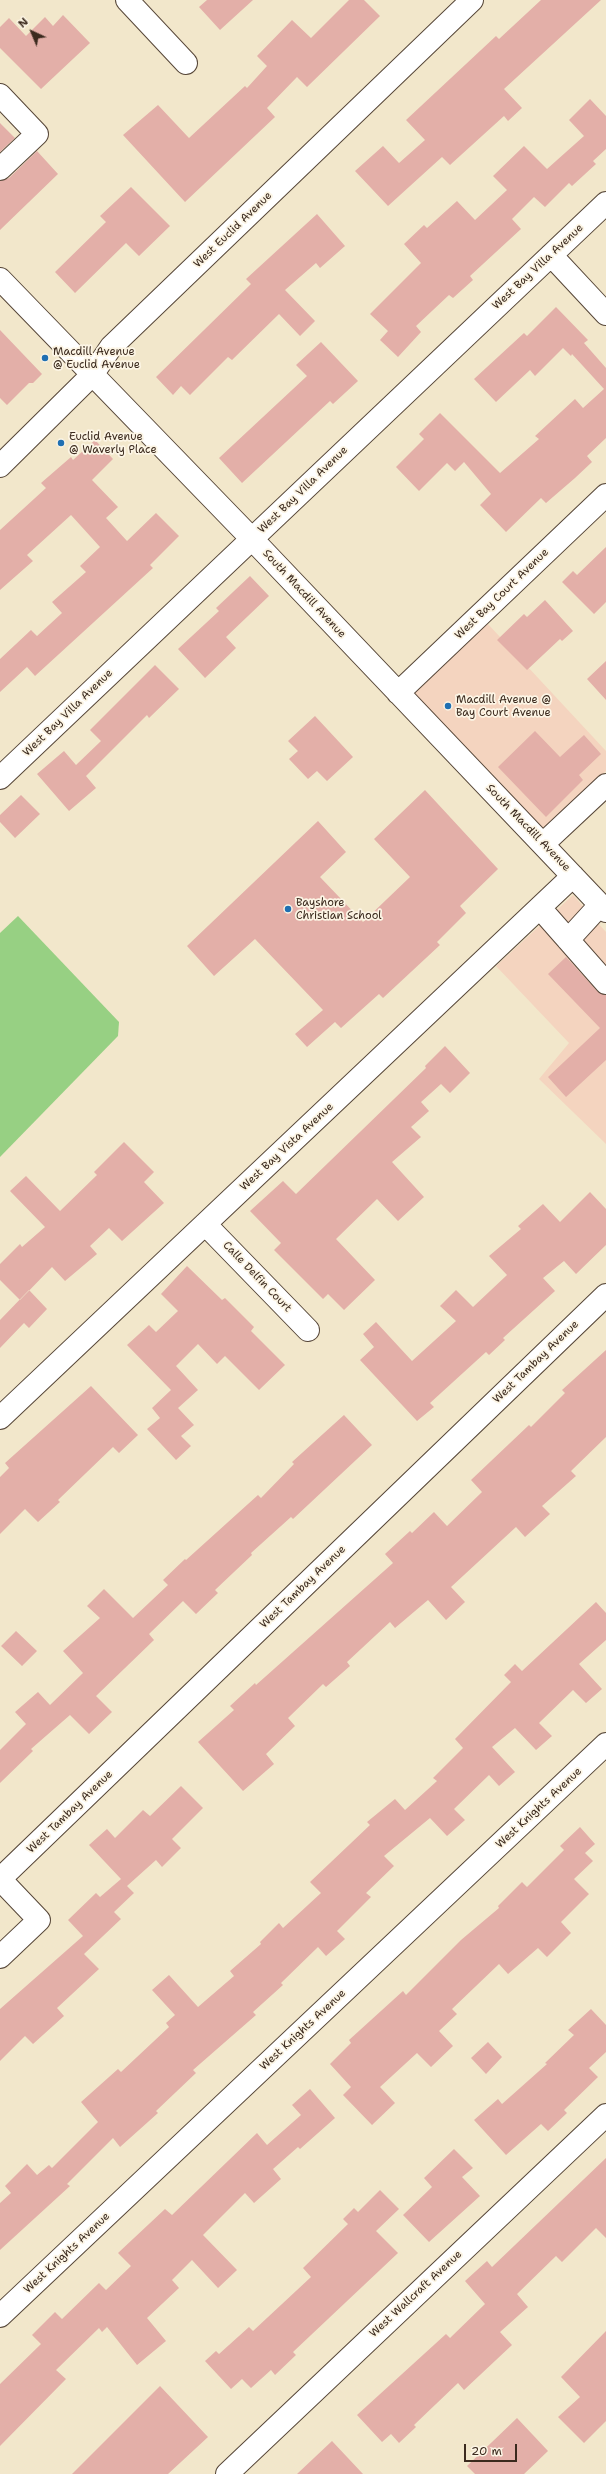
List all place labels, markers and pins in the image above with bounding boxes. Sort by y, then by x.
place label: Macdill Avenue @ Euclid Avenue [53,345,140,371]
marker: Macdill Avenue @ Euclid Avenue [40,353,50,363]
place label: Euclid Avenue @ Waverly Place [69,430,157,456]
marker: Euclid Avenue @ Waverly Place [56,438,66,448]
place label: Macdill Avenue @ Bay Court Avenue [456,693,551,719]
marker: Macdill Avenue @ Bay Court Avenue [443,701,453,711]
place label: Bayshore Christian School [296,896,382,922]
marker: Bayshore Christian School [283,904,293,914]

